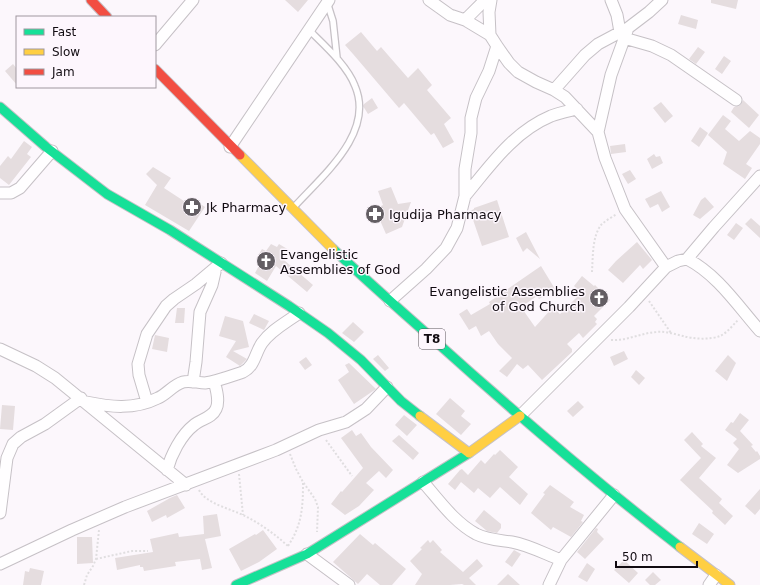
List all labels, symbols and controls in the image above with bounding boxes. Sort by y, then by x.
legend [16,16,156,88]
text: Fast [52,25,76,39]
text: Slow [52,45,80,59]
text: Jam [51,65,75,79]
pharmacy icon: Jk Pharmacy [181,196,203,218]
place label: Jk Pharmacy [205,200,286,215]
pharmacy icon: Igudija Pharmacy [364,203,386,225]
place label: Igudija Pharmacy [389,207,502,222]
place label: Evangelistic Assemblies of God [280,247,400,277]
church icon: Evangelistic Assemblies of God [255,250,277,272]
place label: Evangelistic Assemblies of God Church [429,284,585,314]
church icon: Evangelistic Assemblies of God Church [588,287,610,309]
road number: T8 [419,329,445,349]
scale bar [616,543,697,569]
text: 50 m [622,550,653,564]

